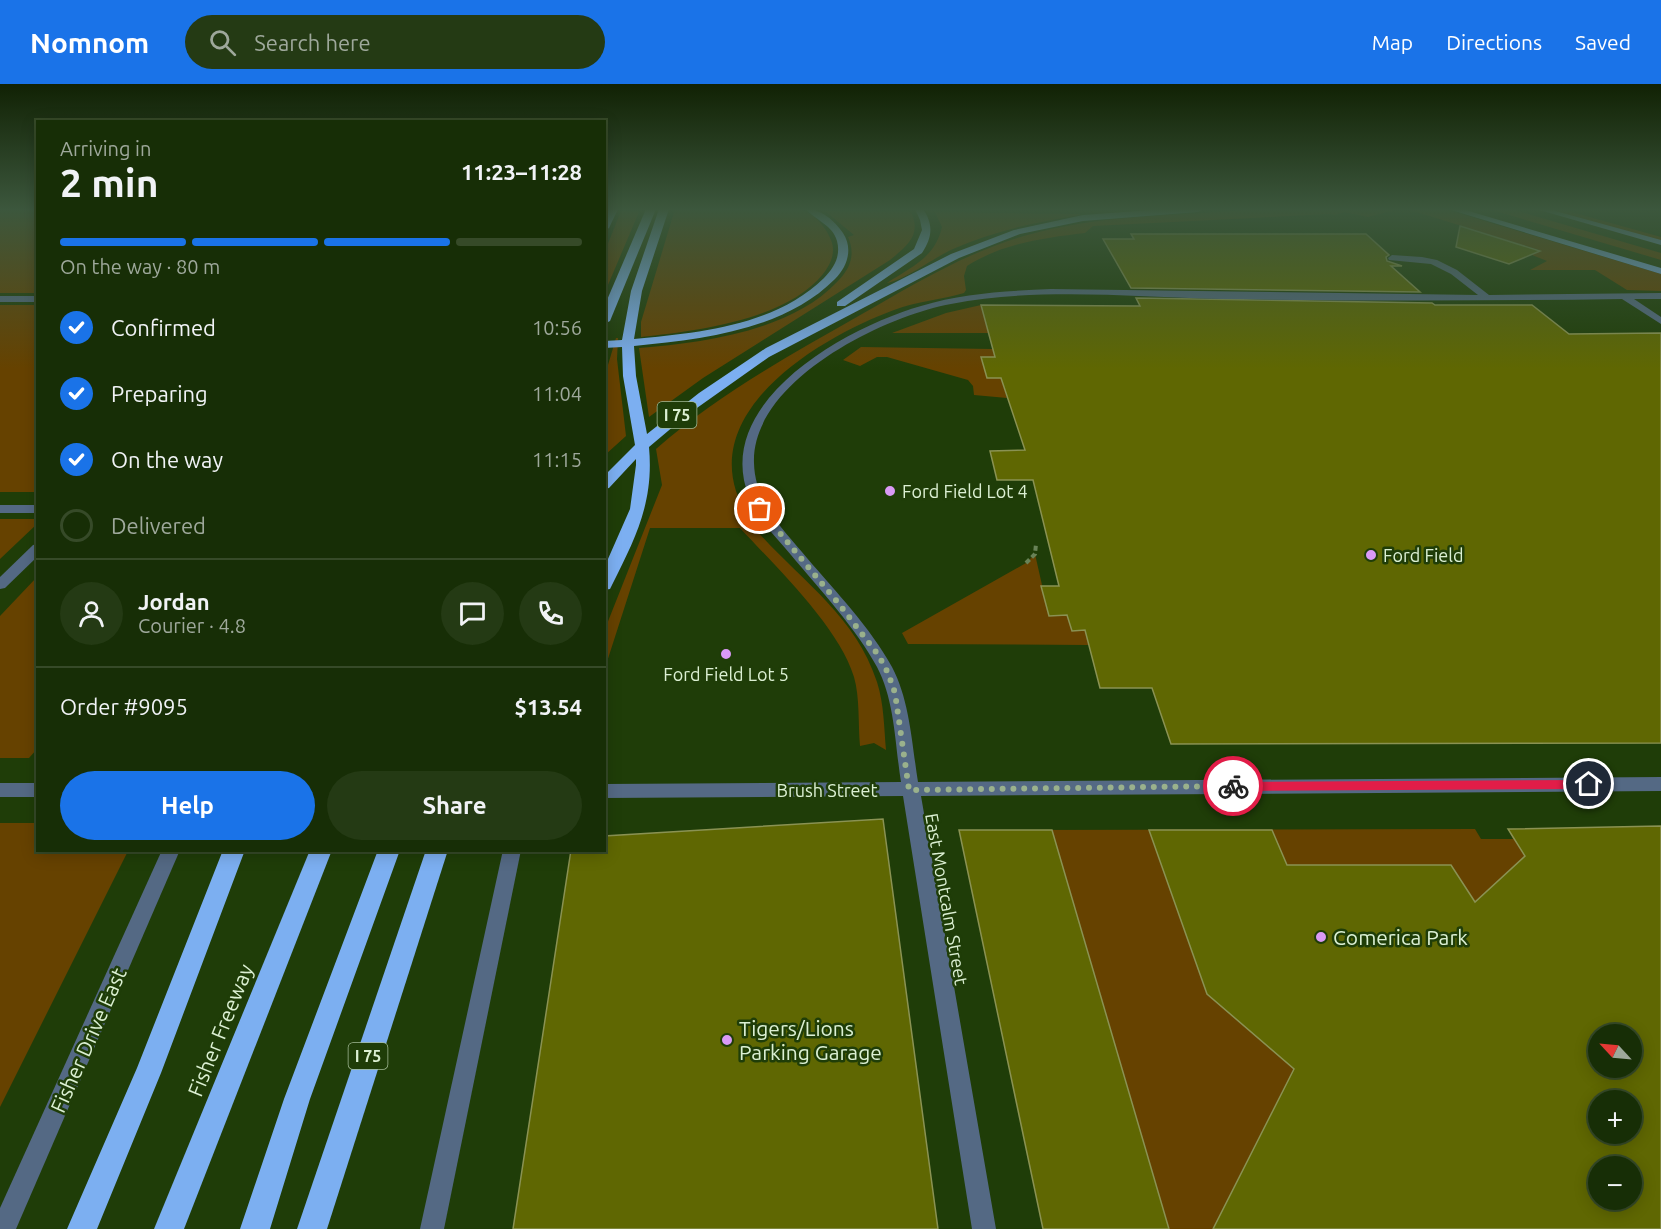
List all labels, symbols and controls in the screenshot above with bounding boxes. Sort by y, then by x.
search box [185,15,605,69]
icon: search [206,26,239,59]
text: Nomnom [30,27,149,58]
text: Search here [254,30,371,55]
text: Map [1372,30,1413,54]
text: Directions [1446,30,1542,54]
text: Saved [1575,30,1631,54]
text: Arriving in [60,137,151,160]
text: 11:23–11:28 [461,159,582,184]
text: 2 min [60,161,159,204]
text: On the way · 80 m [60,255,220,278]
icon: check [60,311,93,344]
text: Confirmed [111,315,216,340]
text: 10:56 [532,316,582,339]
icon: check [60,377,93,410]
text: Preparing [111,381,208,406]
text: 11:04 [532,382,582,405]
road number: I 75 [658,402,696,428]
icon: check [60,443,93,476]
text: On the way [111,447,223,472]
text: 11:15 [532,448,582,471]
place label: Ford Field Lot 4 [902,481,1028,501]
pin [734,483,785,534]
marker: Ford Field Lot 4 [883,484,897,498]
icon: bag [743,492,776,525]
text: Delivered [111,513,206,538]
place label: Ford Field [1383,545,1463,565]
marker: Ford Field [1364,548,1378,562]
button: person [60,582,123,645]
button: chat [441,582,504,645]
button: phone [519,582,582,645]
text: Jordan [138,589,210,614]
text: Courier · 4.8 [138,614,246,637]
marker: Ford Field Lot 5 [719,647,733,661]
place label: Ford Field Lot 5 [663,664,789,684]
text: Order #9095 [60,694,188,719]
text: $13.54 [515,694,582,719]
courier [1203,756,1263,816]
pin [1563,758,1614,809]
icon: home [1572,767,1605,800]
icon: bike [1217,770,1250,803]
button: Help [60,771,315,840]
button: Share [327,771,582,840]
street label: Brush Street [777,780,878,800]
street label: East Montcalm Street [922,812,972,986]
place label: Comerica Park [1333,925,1468,949]
marker: Comerica Park [1314,930,1328,944]
street label: Fisher Freeway [183,960,257,1100]
street label: Fisher Drive East [45,964,131,1116]
place label: Tigers/Lions Parking Garage [739,1016,882,1064]
north arrow [1588,1024,1642,1078]
map controls [1588,1024,1642,1210]
marker: Tigers/Lions Parking Garage [720,1033,734,1047]
road number: I 75 [348,1043,388,1069]
button: + [1588,1090,1642,1144]
button: − [1588,1156,1642,1210]

